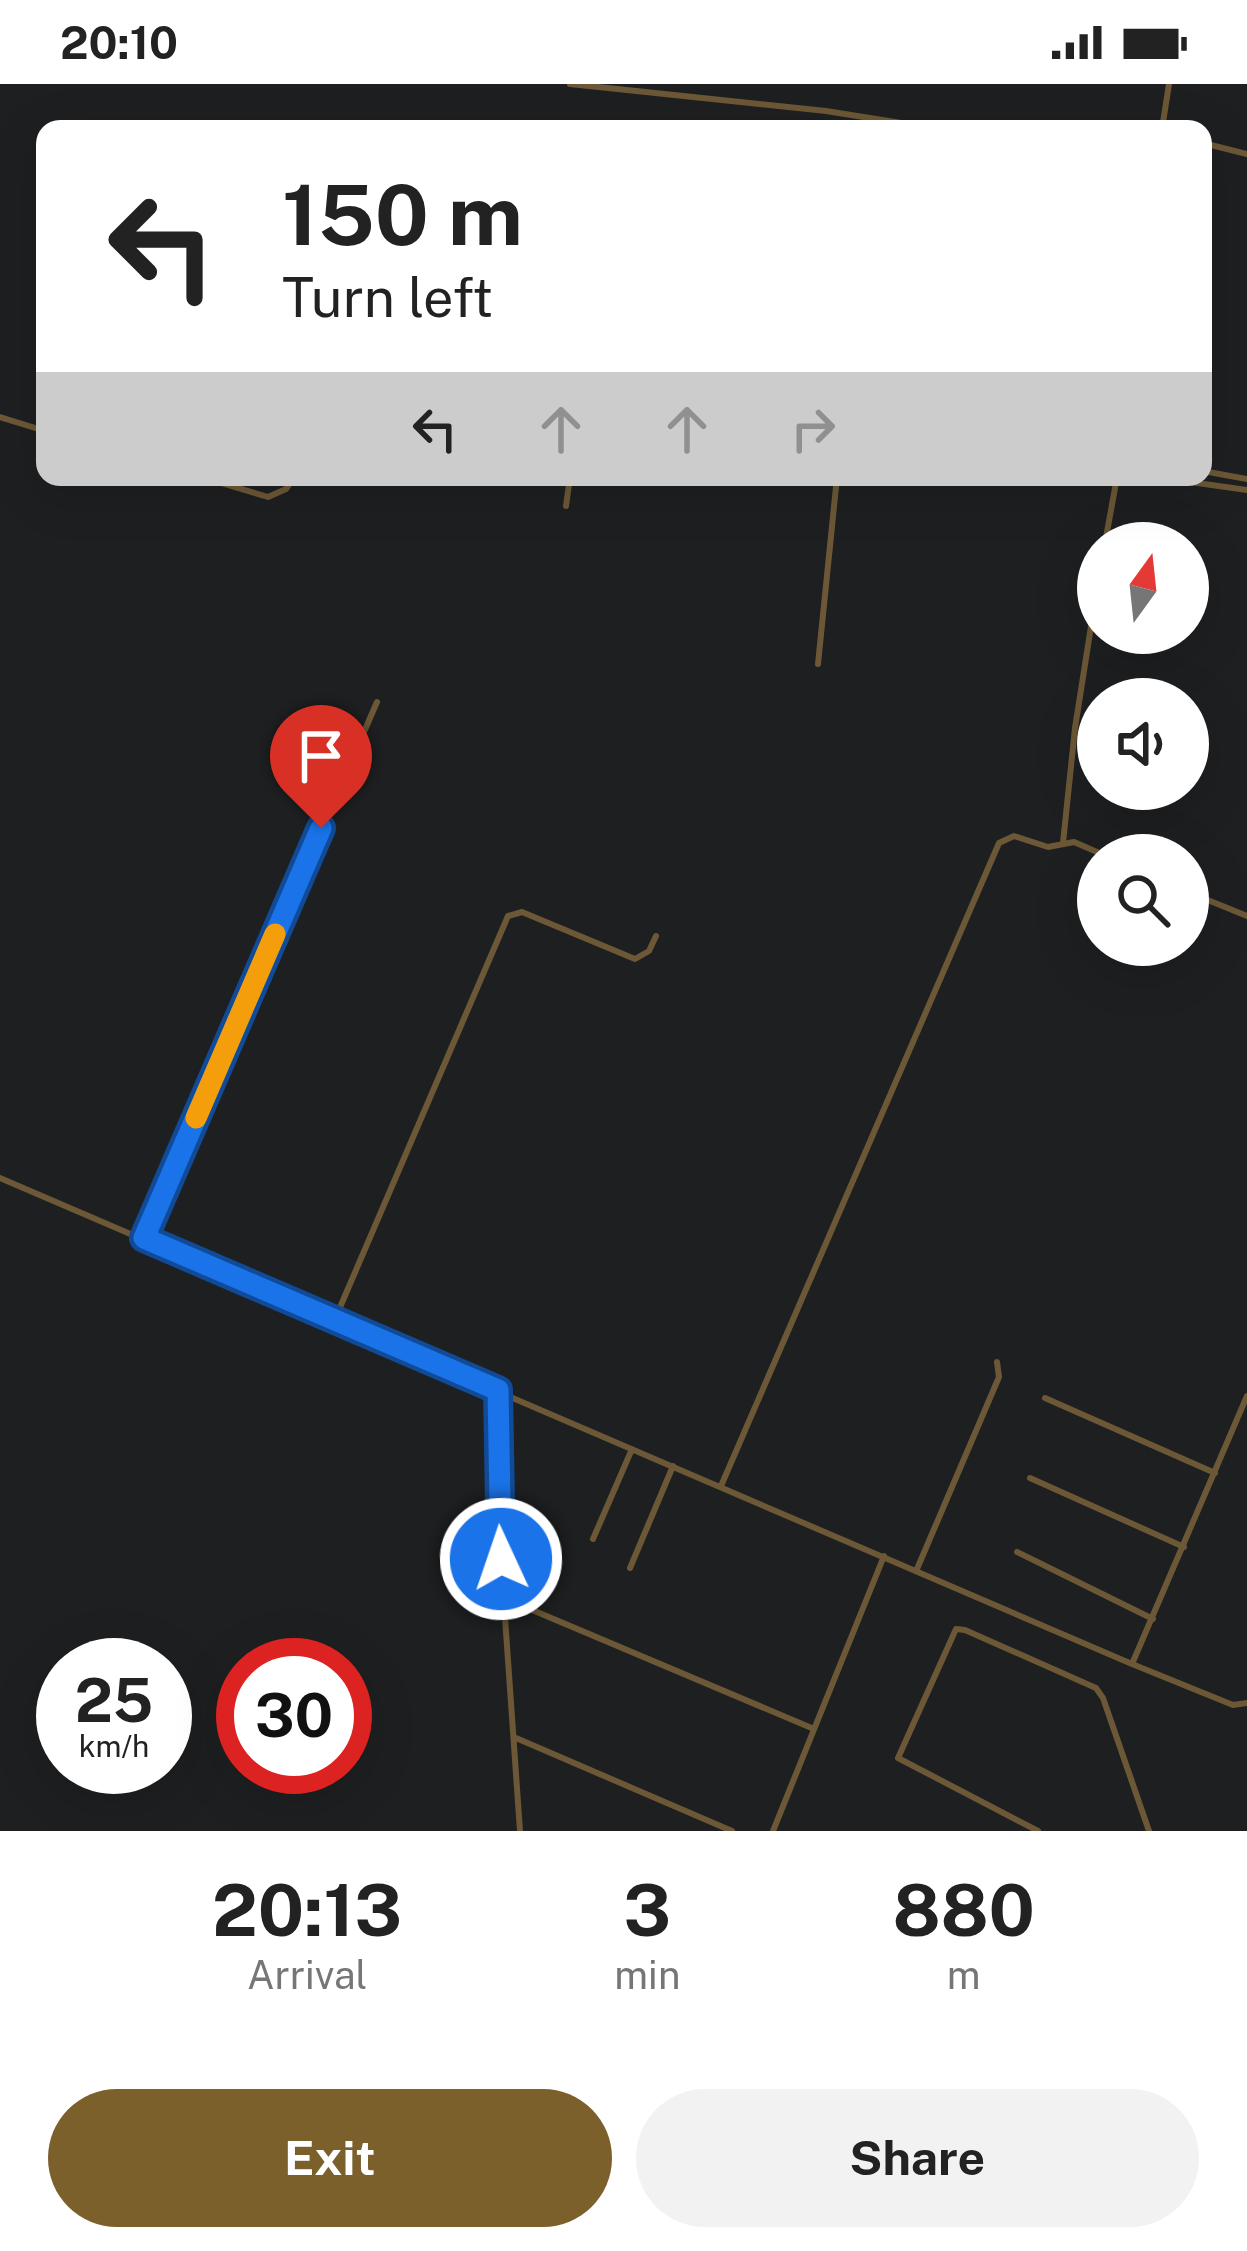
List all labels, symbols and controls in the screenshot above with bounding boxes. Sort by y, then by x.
text: 20:10 [60,16,178,69]
text: 150 m [282,165,523,264]
icon: left [84,168,240,324]
text: Turn left [282,266,493,329]
icon: left [402,396,468,462]
icon: ahead [528,396,594,462]
icon: ahead [654,396,720,462]
icon: right [780,396,846,462]
north arrow [1077,522,1209,654]
map controls [1077,522,1209,966]
button: sound [1077,678,1209,810]
pin [270,705,372,828]
icon: arrive [288,723,354,789]
button: search [1077,834,1209,966]
position arrow [438,1496,564,1622]
speed limit sign: 30 [216,1638,372,1794]
text: 25 [75,1665,153,1736]
text: km/h [79,1728,149,1764]
text: 20:13 [212,1868,402,1952]
text: 3 [623,1868,671,1952]
text: 880 [892,1868,1035,1952]
text: Arrival [247,1952,367,1998]
text: min [614,1952,680,1998]
text: m [947,1952,981,1998]
button: Exit [48,2089,612,2227]
button: Share [636,2089,1199,2227]

